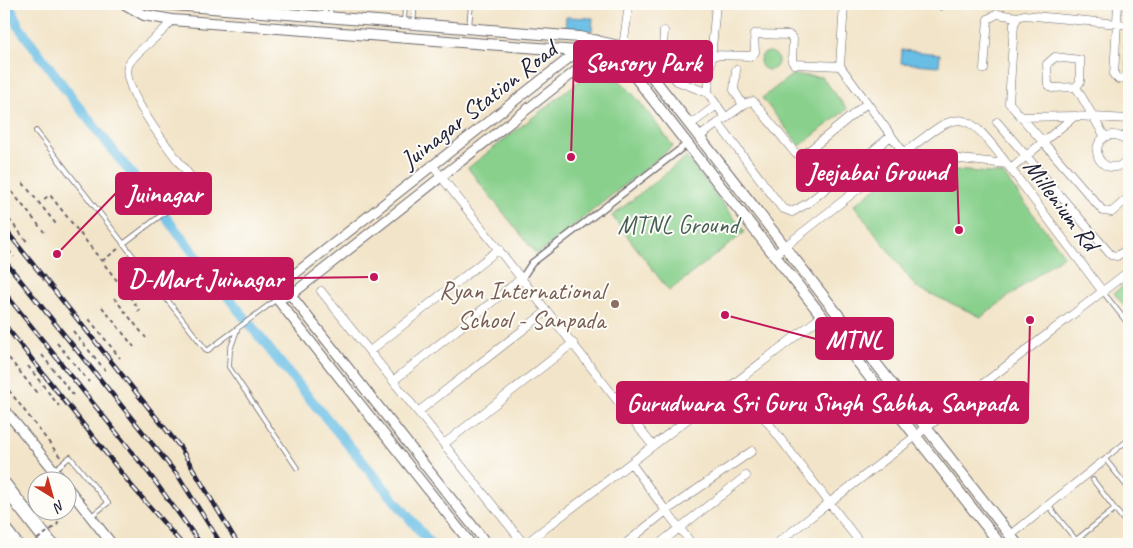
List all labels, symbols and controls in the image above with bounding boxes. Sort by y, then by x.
street label: Juinagar Station Road [393,31,566,176]
callout: Sensory Park [574,41,712,82]
text: Sensory Park [584,46,704,79]
callout: Jeejabai Ground [797,150,957,191]
street label: Millenium Rd [1016,152,1109,261]
text: Jeejabai Ground [805,155,951,188]
callout: Juinagar [116,173,211,214]
text: Juinagar [124,177,204,210]
park label: MTNL Ground [618,209,742,241]
callout: D-Mart Juinagar [119,258,293,299]
text: D-Mart Juinagar [129,262,286,295]
place label: Ryan International School - Sanpada [439,275,610,336]
marker: Ryan International School - Sanpada [609,298,621,310]
callout: MTNL [816,318,893,359]
text: MTNL [826,323,884,356]
callout: Gurudwara Sri Guru Singh Sabha, Sanpada [617,382,1028,423]
text: Gurudwara Sri Guru Singh Sabha, Sanpada [627,386,1020,419]
north arrow [28,470,78,520]
text: N [49,497,68,517]

